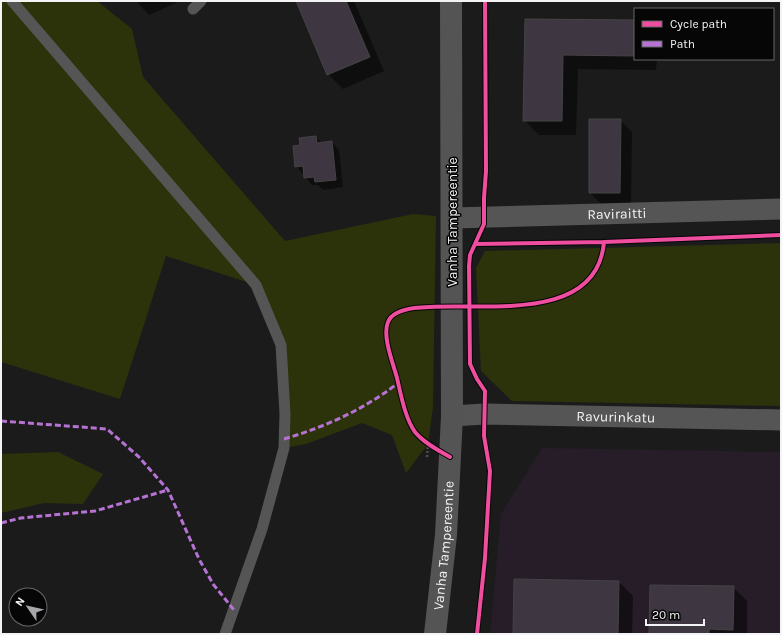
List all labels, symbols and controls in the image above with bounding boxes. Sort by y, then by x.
legend [634,8,774,60]
text: Cycle path [670,17,727,31]
text: Path [670,37,695,51]
street label: Vanha Tampereentie [444,157,461,287]
street label: Raviraitti [587,205,647,223]
street label: Ravurinkatu [576,408,656,426]
street label: Vanha Tampereentie [430,480,458,611]
north arrow [8,587,48,627]
text: N [13,595,28,609]
scale bar [646,601,704,627]
text: 20 m [652,608,680,622]

